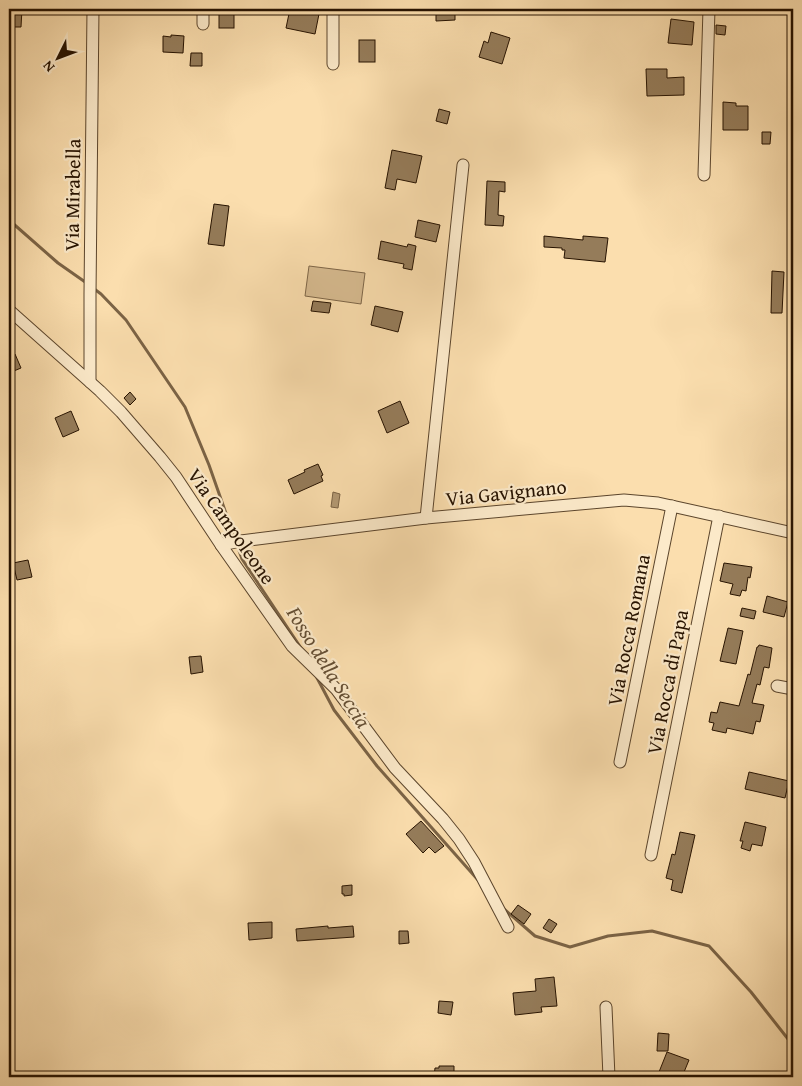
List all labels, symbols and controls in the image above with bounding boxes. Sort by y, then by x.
north arrow [32,32,82,82]
text: N [37,56,59,77]
street label: Via Mirabella [57,138,87,251]
street label: Via Campoleone [181,462,283,590]
street label: Via Gavignano [444,471,568,513]
street label: Via Rocca Romana [599,551,657,708]
water label: Fosso della Seccia [279,599,379,734]
street label: Via Rocca di Papa [639,607,695,757]

